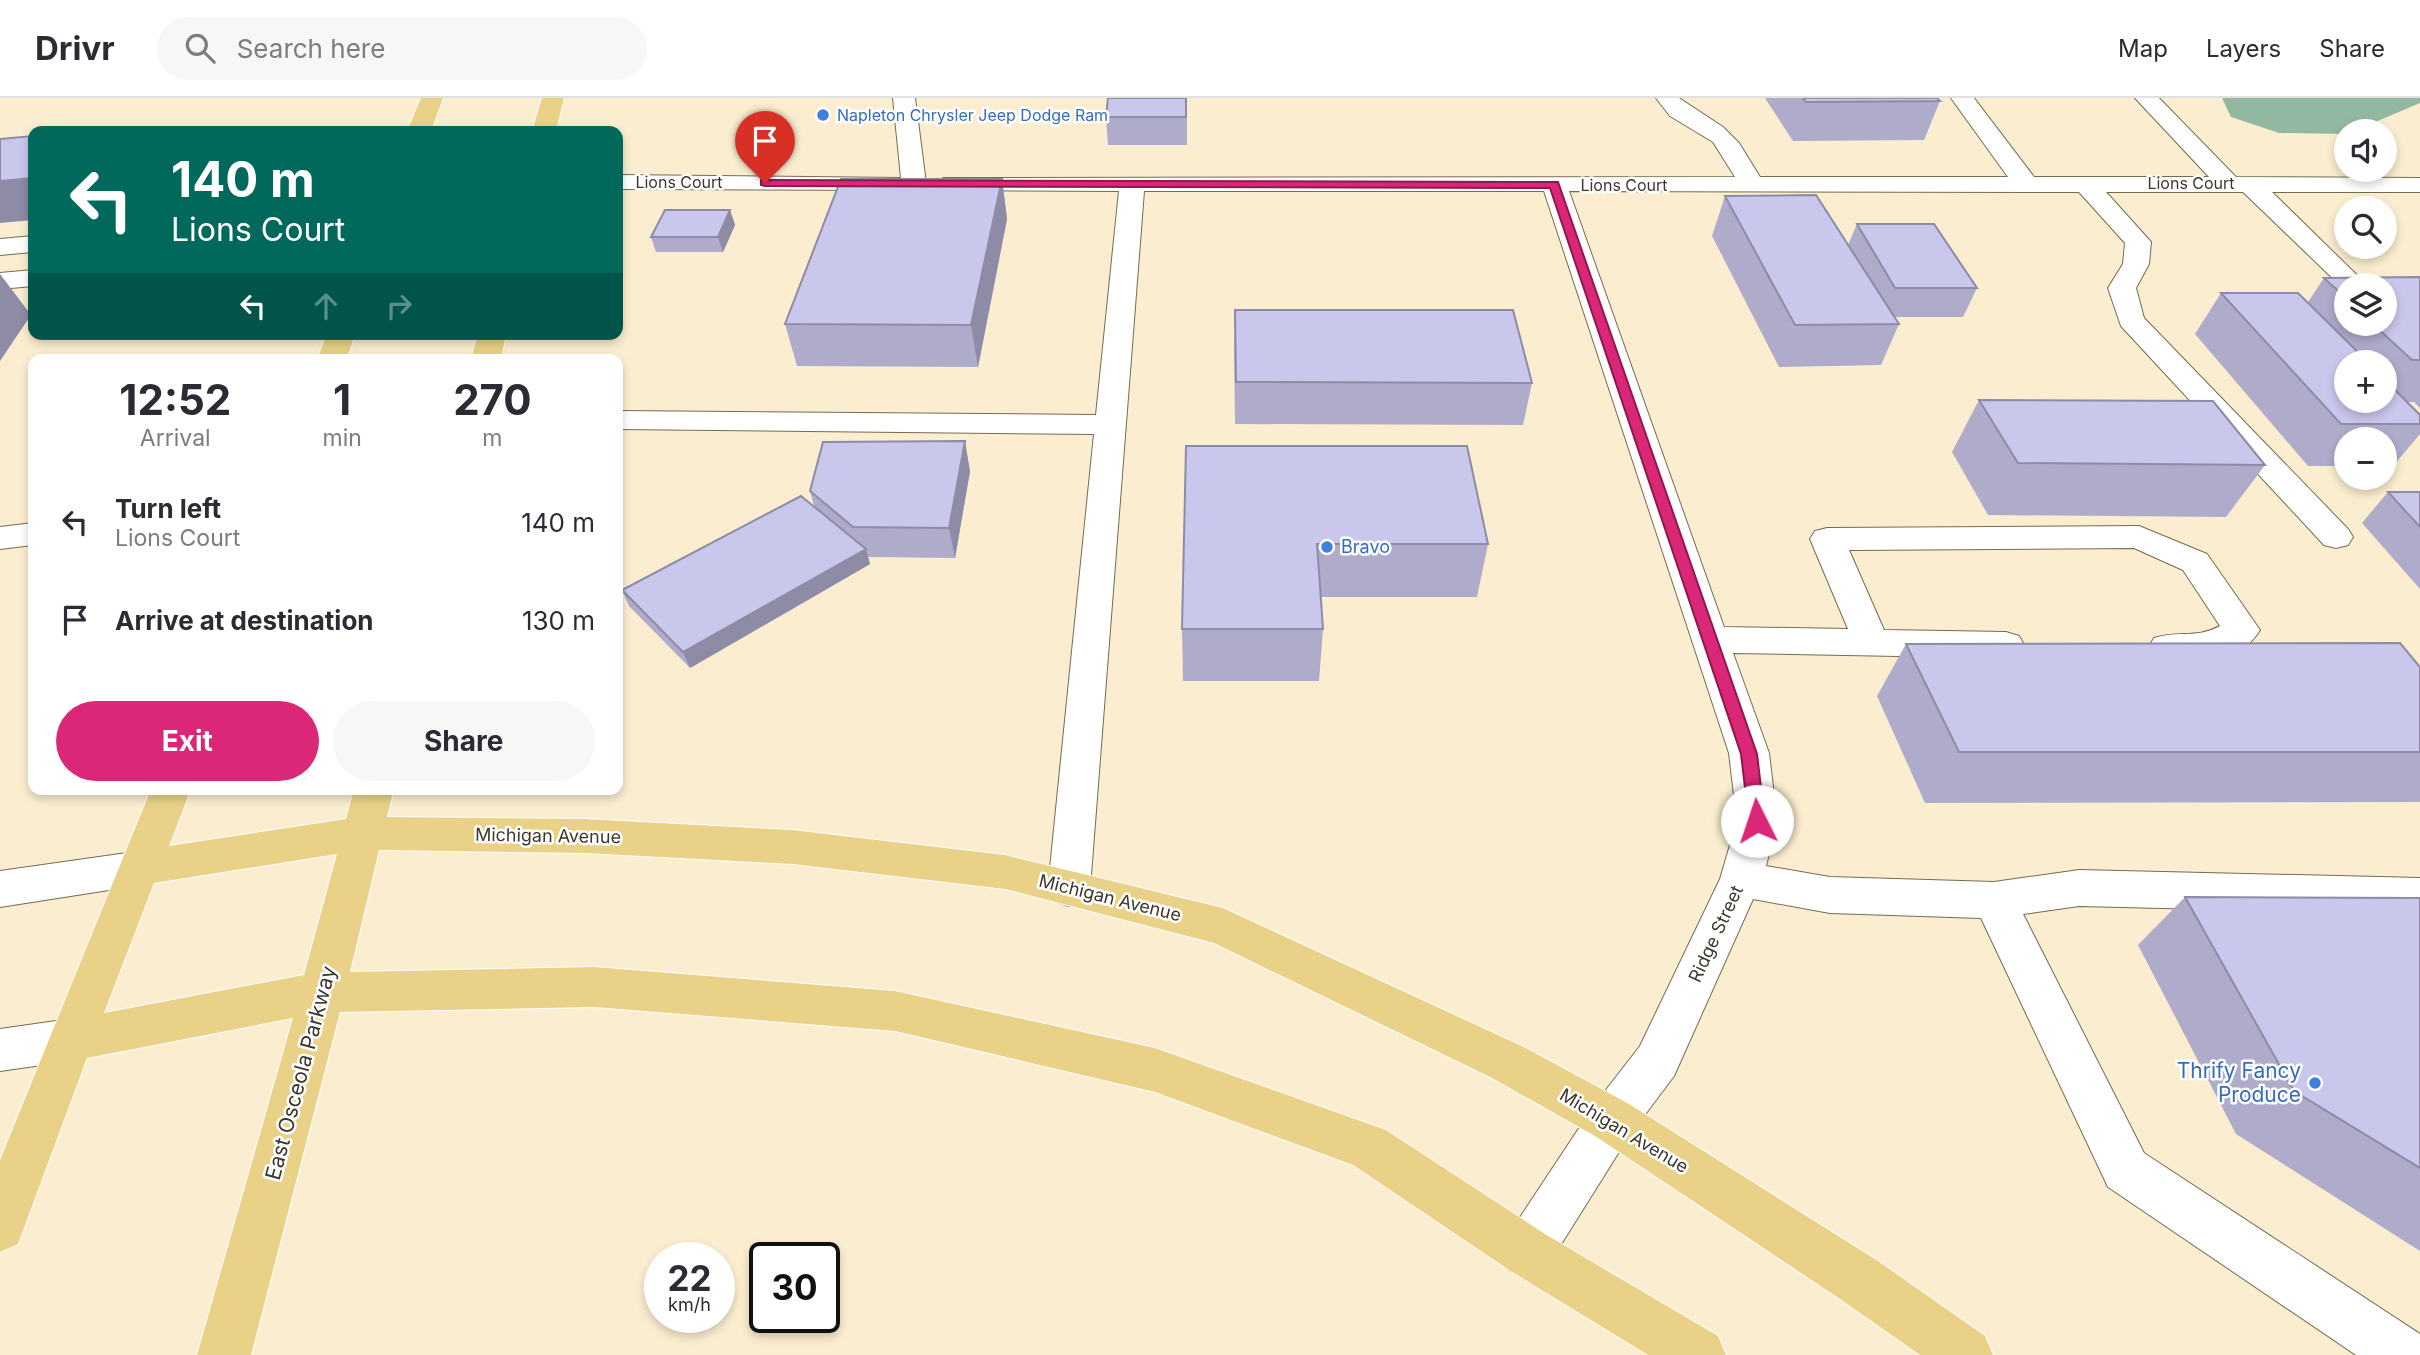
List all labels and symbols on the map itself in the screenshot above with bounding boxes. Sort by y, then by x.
place label: Napleton Chrysler Jeep Dodge Ram [837,105,1108,125]
marker: Napleton Chrysler Jeep Dodge Ram [815,107,831,123]
pin [735,111,795,183]
street label: Lions Court [635,172,723,192]
street label: Lions Court [2147,173,2235,193]
street label: Lions Court [1580,175,1668,195]
place label: Bravo [1341,536,1390,557]
marker: Bravo [1319,539,1335,555]
position arrow [1720,784,1794,858]
street label: Michigan Avenue [475,824,621,847]
street label: Michigan Avenue [1037,870,1183,925]
street label: Ridge Street [1684,882,1747,986]
street label: East Osceola Parkway [260,963,341,1183]
place label: Thrify Fancy Produce [2177,1058,2301,1107]
marker: Thrify Fancy Produce [2307,1075,2323,1091]
street label: Michigan Avenue [1556,1084,1692,1177]
speed limit sign: 30 [749,1242,840,1333]

